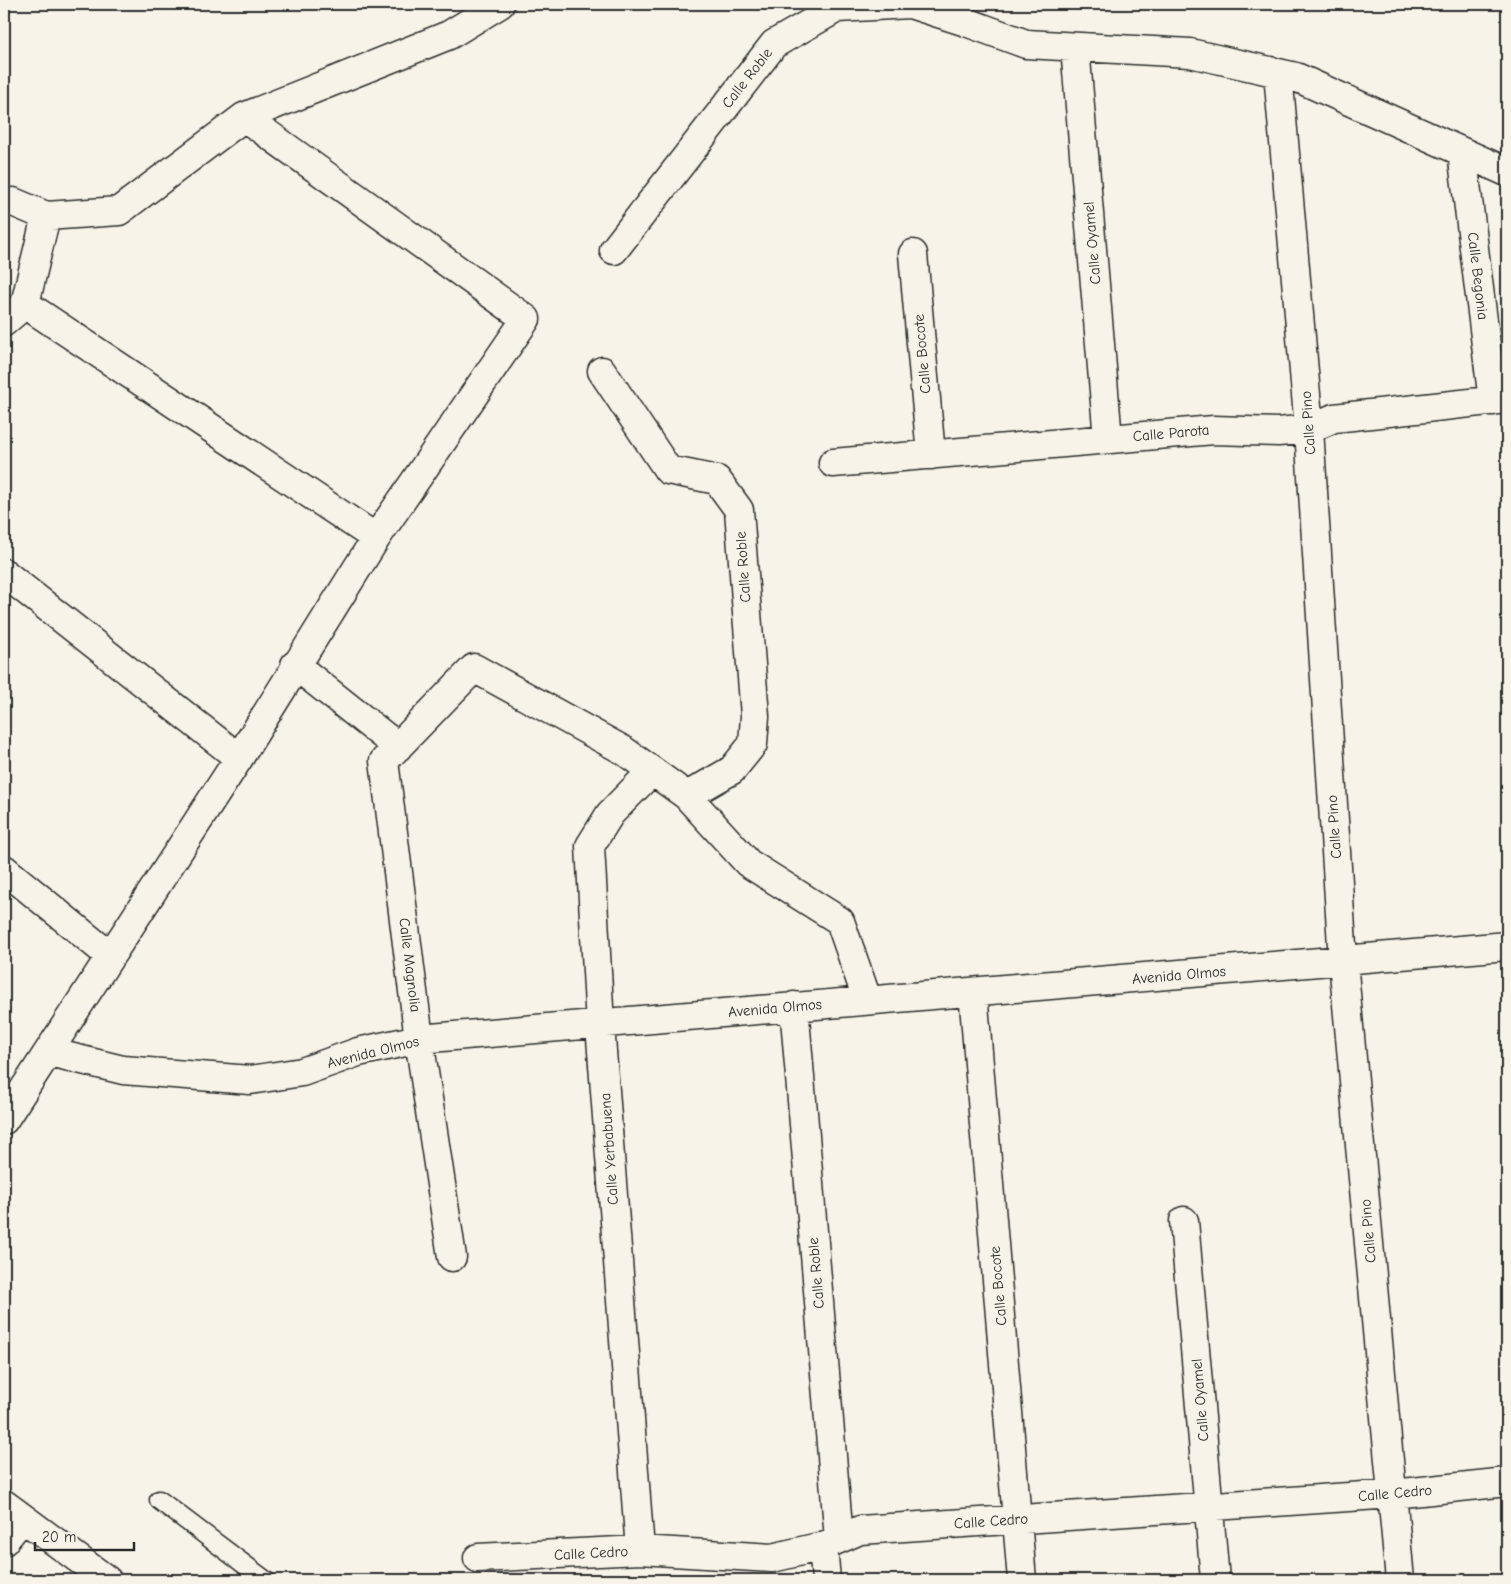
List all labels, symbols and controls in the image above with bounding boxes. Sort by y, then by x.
street label: Calle Roble [718,44,776,112]
street label: Calle Oyamel [1079,201,1105,285]
street label: Calle Begonia [1464,231,1492,321]
street label: Calle Bocote [910,313,934,394]
street label: Calle Pino [1297,390,1319,456]
street label: Calle Parota [1132,421,1210,445]
street label: Calle Roble [731,530,754,603]
street label: Calle Pino [1323,794,1345,860]
street label: Calle Magnolia [395,917,425,1013]
street label: Avenida Olmos [1131,962,1227,988]
street label: Avenida Olmos [727,995,823,1021]
street label: Avenida Olmos [325,1032,421,1072]
street label: Calle Yerbabuena [596,1092,622,1206]
street label: Calle Pino [1356,1198,1380,1264]
street label: Calle Roble [804,1236,828,1309]
street label: Calle Bocote [986,1245,1010,1326]
street label: Calle Oyamel [1187,1358,1213,1442]
street label: Calle Cedro [1357,1481,1433,1505]
street label: Calle Cedro [953,1509,1029,1533]
scale bar [35,1519,134,1551]
text: 20 m [42,1528,76,1546]
street label: Calle Cedro [553,1542,629,1564]

